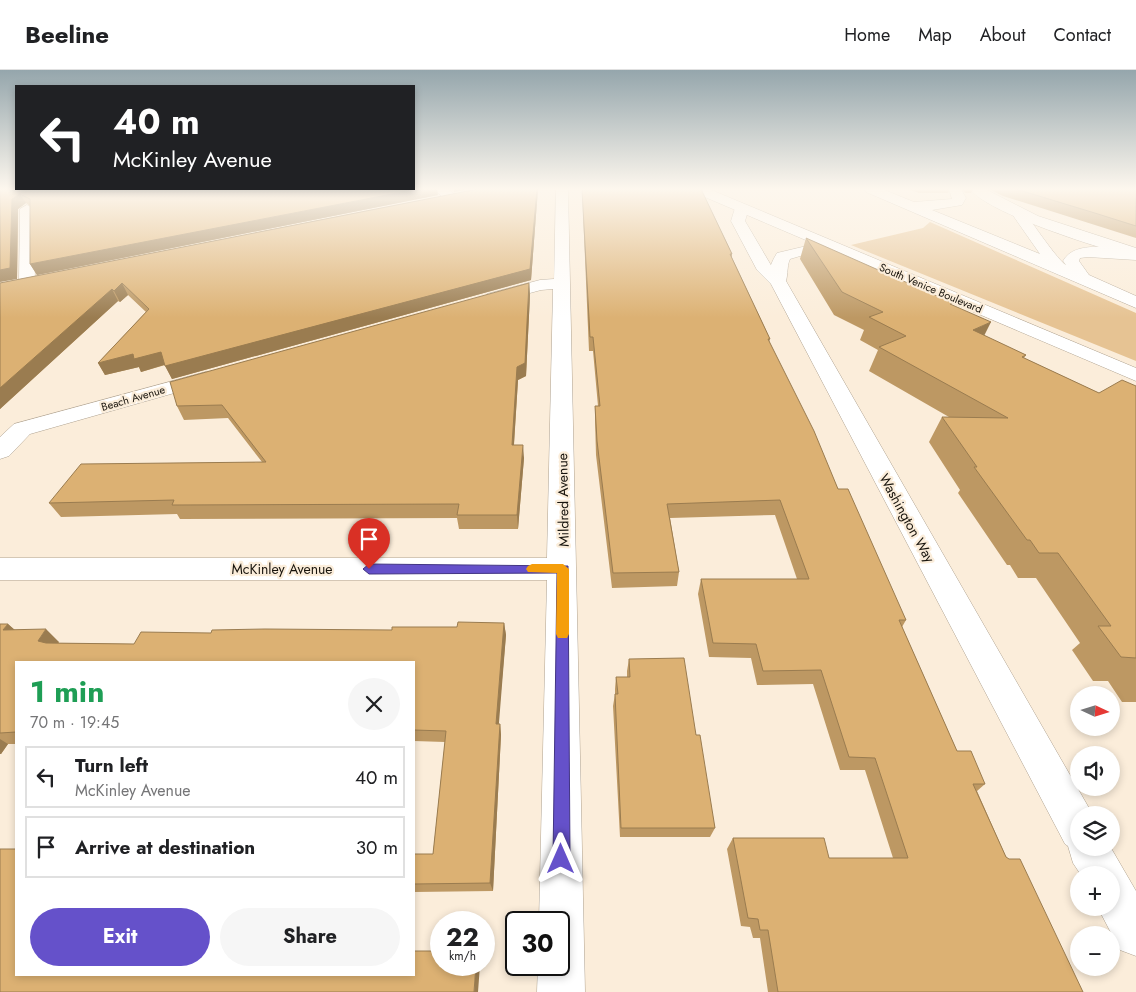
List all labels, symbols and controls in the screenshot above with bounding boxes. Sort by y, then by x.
text: Beeline [25,17,109,52]
text: Home [844,22,890,48]
text: Map [918,22,952,48]
text: About [980,22,1025,48]
text: Contact [1053,22,1111,48]
text: 40 m [113,97,200,147]
icon: left [30,105,95,170]
text: McKinley Avenue [113,143,272,175]
street label: South Venice Boulevard [877,259,985,317]
street label: Beach Avenue [99,381,167,415]
street label: Mildred Avenue [552,453,574,547]
street label: Washington Way [874,470,940,567]
pin [348,518,390,569]
icon: arrive [355,525,383,553]
street label: McKinley Avenue [231,559,333,579]
text: 1 min [30,670,104,713]
button: close [348,678,400,730]
north arrow [1070,686,1120,736]
map controls [1070,686,1120,976]
text: 70 m · 19:45 [30,711,119,734]
button: sound [1070,746,1120,796]
text: Turn left [75,752,148,779]
icon: left [32,763,60,791]
text: 40 m [355,764,398,791]
text: McKinley Avenue [75,779,191,802]
button: layers [1070,806,1120,856]
position arrow [534,832,586,884]
icon: arrive [32,833,60,861]
text: Arrive at destination [75,834,255,861]
text: 30 m [356,834,398,861]
button: + [1070,866,1120,916]
button: Exit [30,908,210,966]
button: Share [220,908,400,966]
speed limit sign: 30 [505,911,570,976]
text: 22 [446,919,479,955]
button: − [1070,926,1120,976]
text: km/h [449,947,476,965]

